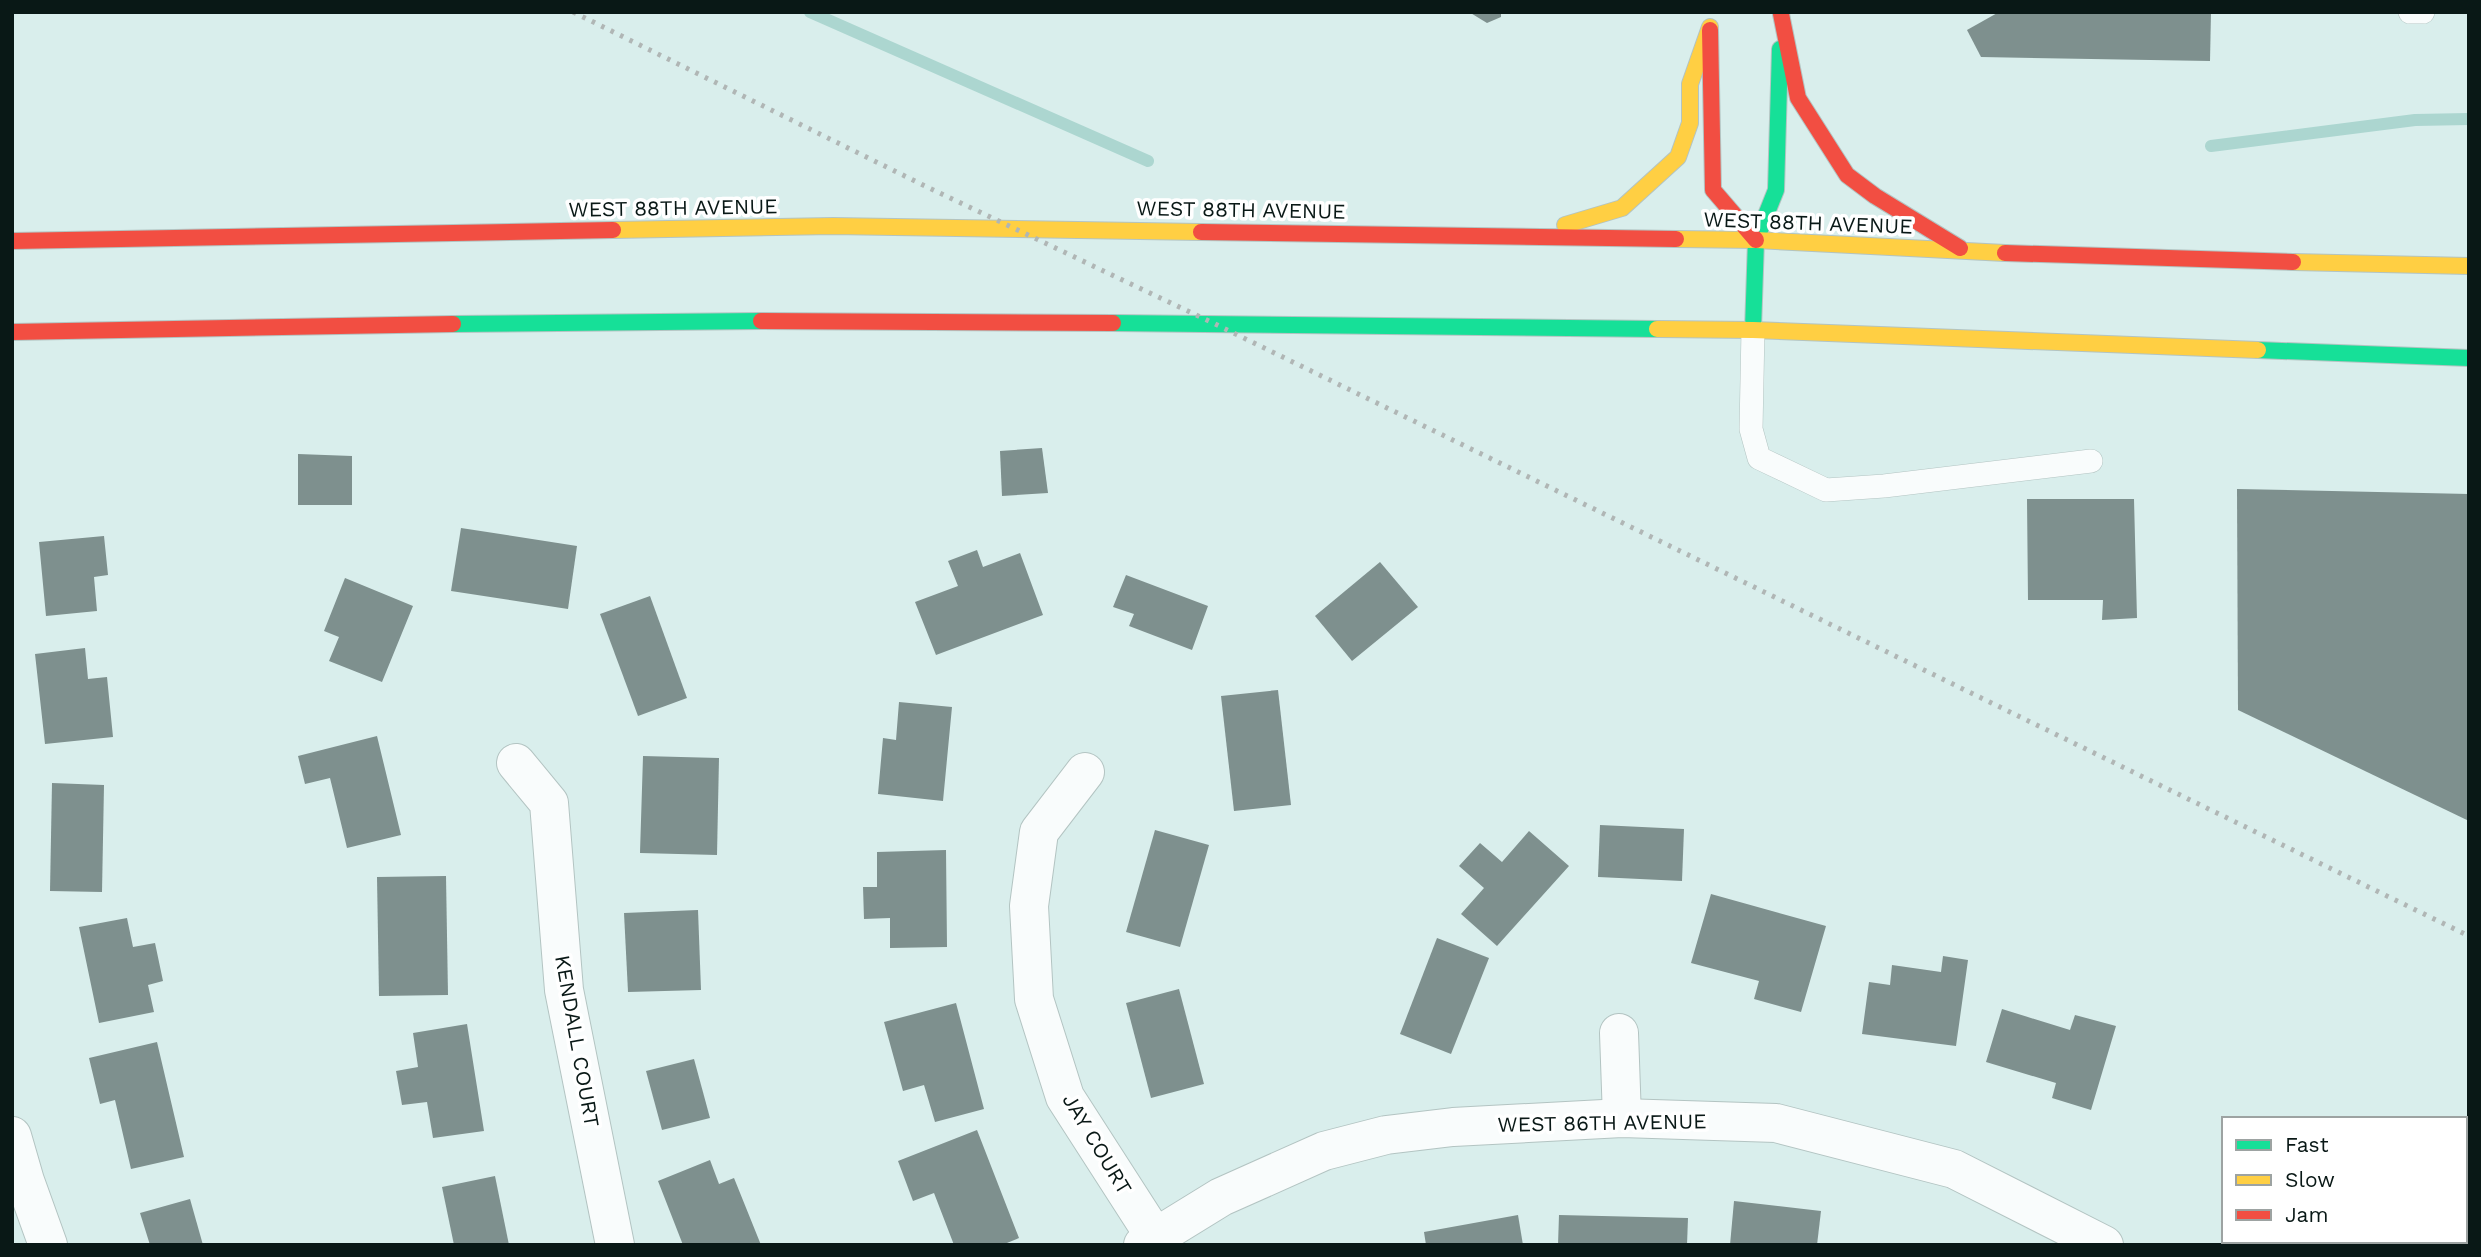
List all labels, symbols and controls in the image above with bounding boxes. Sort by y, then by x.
street label: WEST 88TH AVENUE [568,193,778,222]
street label: WEST 88TH AVENUE [1136,195,1346,224]
street label: WEST 88TH AVENUE [1703,206,1913,239]
street label: KENDALL COURT [550,953,605,1129]
street label: JAY COURT [1058,1089,1138,1199]
street label: WEST 86TH AVENUE [1497,1108,1707,1137]
legend [2222,1117,2467,1243]
text: Fast [2285,1132,2329,1157]
text: Slow [2285,1167,2335,1192]
text: Jam [2285,1202,2328,1227]

